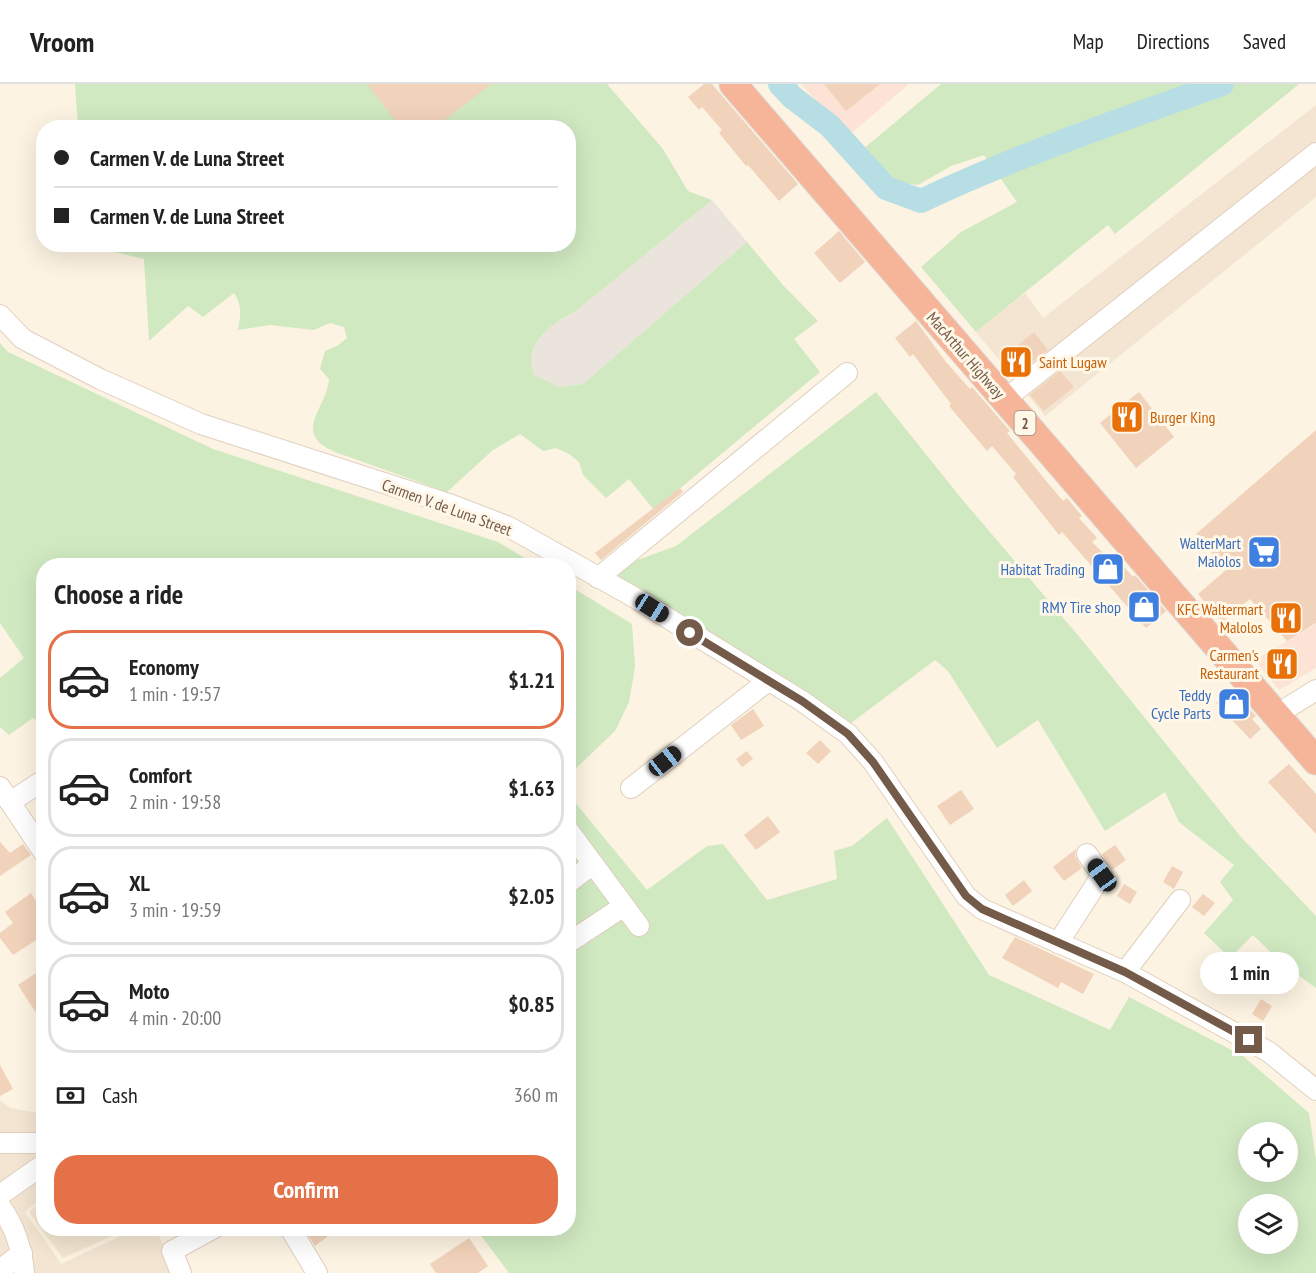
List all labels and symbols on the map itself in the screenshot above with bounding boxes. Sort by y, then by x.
street label: MacArthur Highway [923,307,1009,403]
restaurant icon: Saint Lugaw [998,344,1034,380]
place label: Saint Lugaw [1039,352,1107,372]
restaurant icon: Burger King [1109,399,1145,435]
place label: Burger King [1150,407,1215,427]
road number: 2 [1014,411,1036,435]
street label: Carmen V. de Luna Street [379,474,515,540]
place label: WalterMart Malolos [1180,533,1242,571]
supermarket icon: WalterMart Malolos [1246,534,1282,570]
shop icon: Habitat Trading [1090,551,1126,587]
place label: Habitat Trading [1001,559,1085,579]
shop icon: RMY Tire shop [1126,589,1162,625]
car [632,591,672,625]
place label: RMY Tire shop [1042,597,1121,617]
place label: KFC Waltermart Malolos [1177,599,1264,637]
restaurant icon: KFC Waltermart Malolos [1268,600,1304,636]
route start [676,619,703,646]
place label: Carmen's Restaurant [1200,645,1260,683]
restaurant icon: Carmen's Restaurant [1264,646,1300,682]
place label: Teddy Cycle Parts [1151,685,1211,723]
shop icon: Teddy Cycle Parts [1216,686,1252,722]
car [645,743,685,779]
car [1084,855,1120,895]
callout: 1 min [1200,953,1298,995]
route end [1235,1026,1262,1053]

